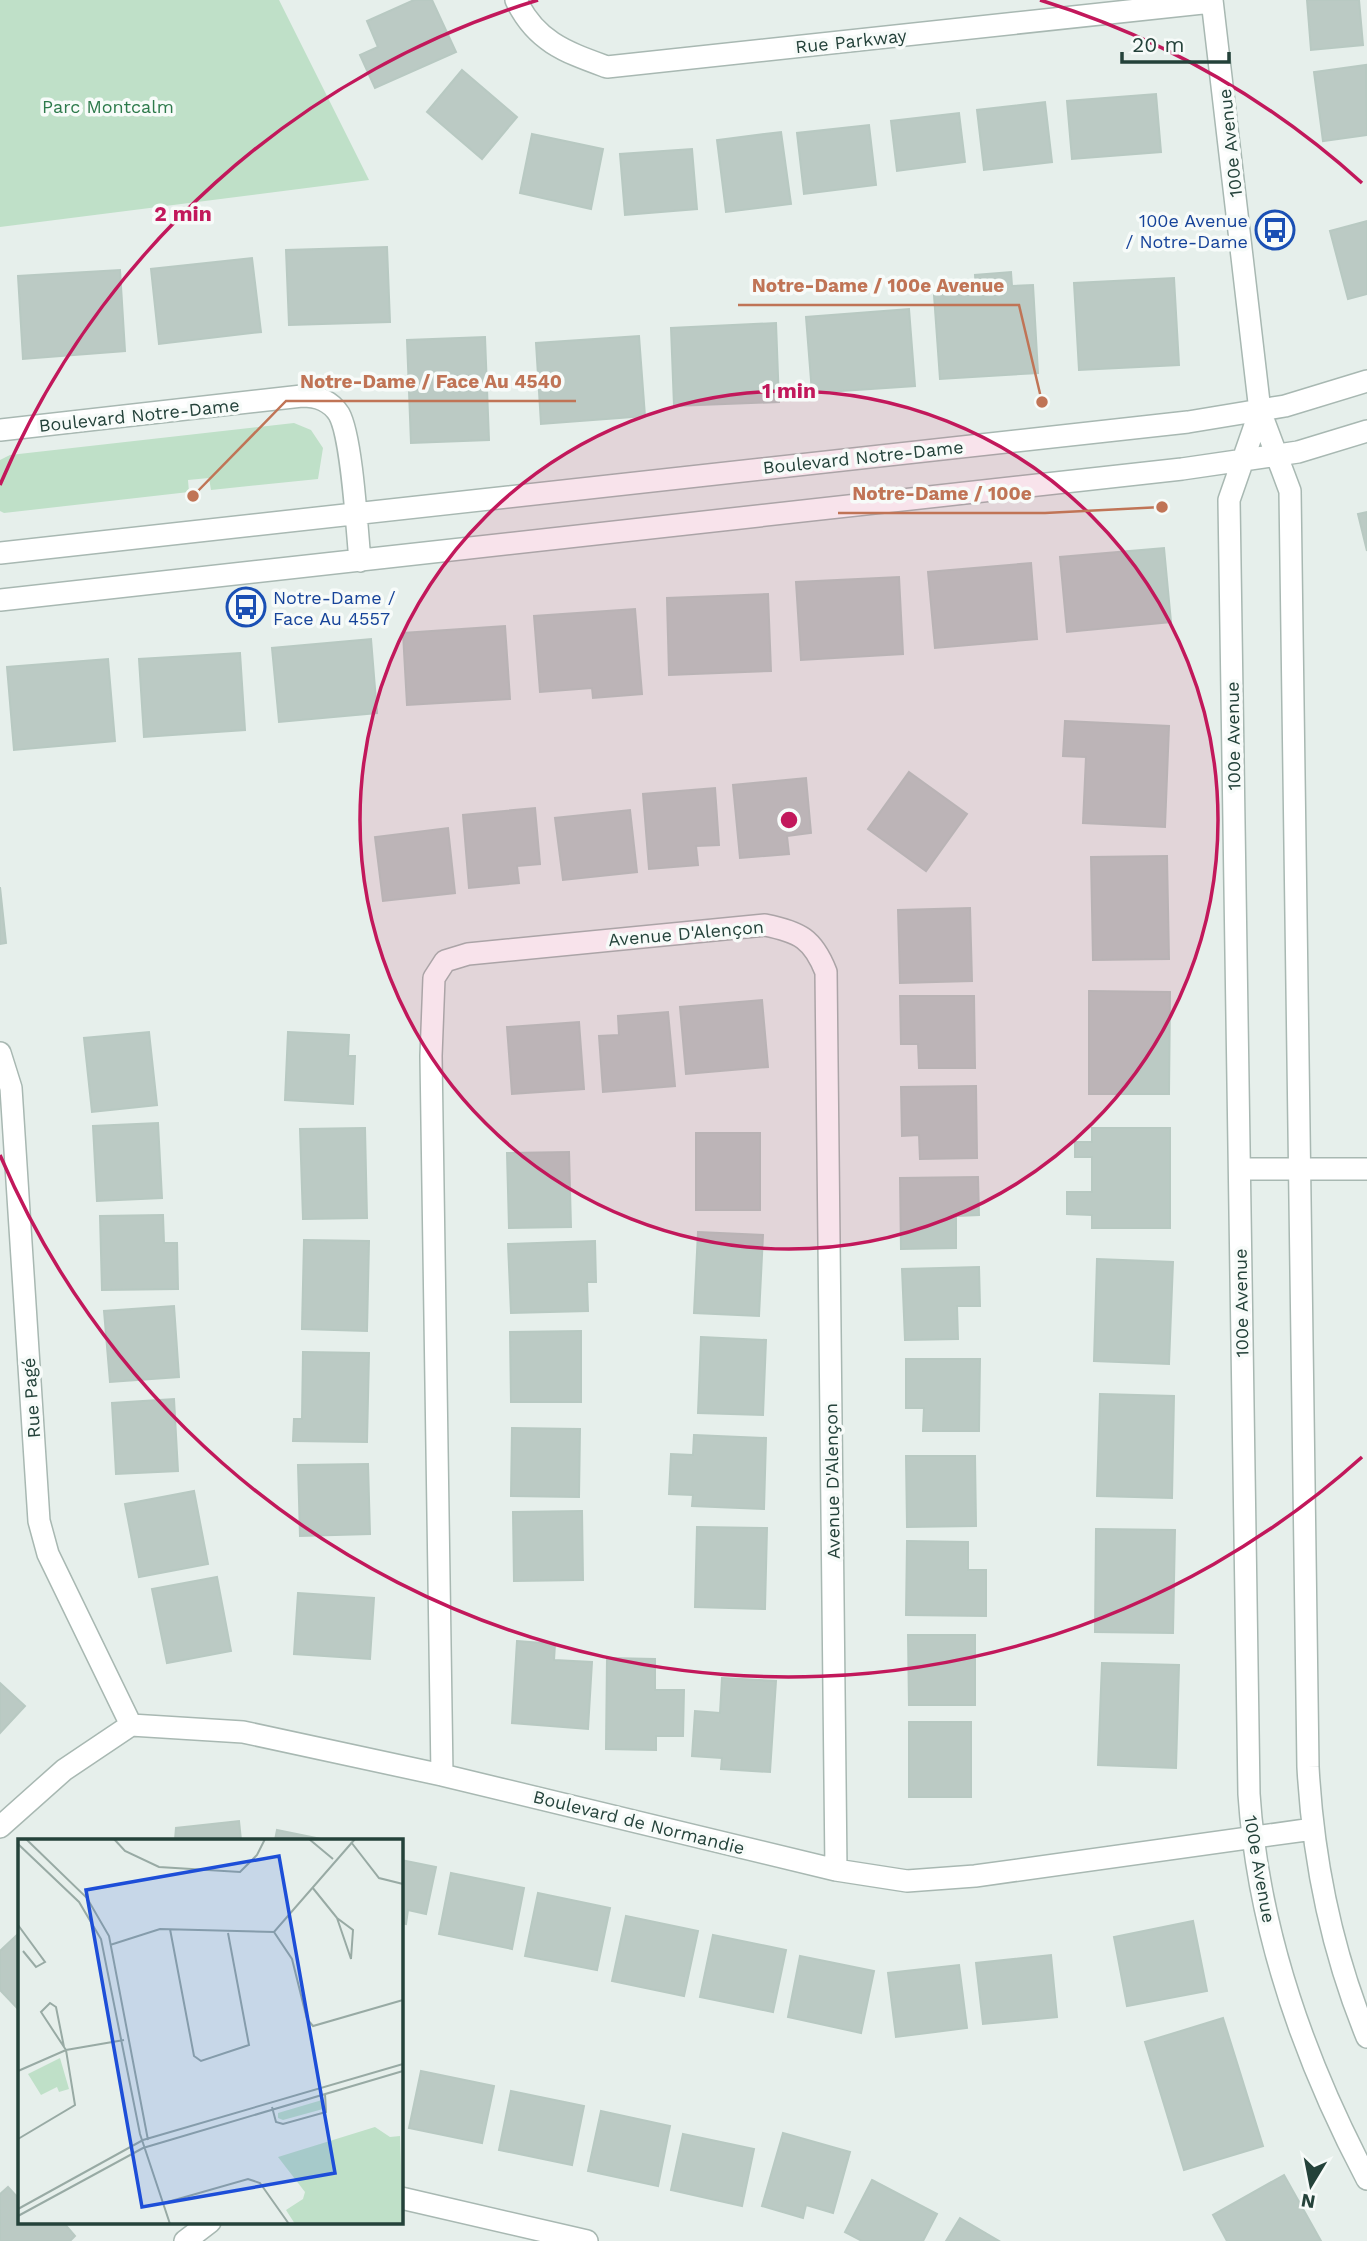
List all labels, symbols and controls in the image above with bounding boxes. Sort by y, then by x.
scale bar [1122,21,1229,65]
street label: Rue Parkway [794,25,908,57]
text: 20 m [1132,32,1184,57]
street label: 100e Avenue [1214,88,1246,198]
park label: Parc Montcalm [42,96,174,117]
text: 2 min [154,201,212,226]
bus stop icon: 100e Avenue / Notre-Dame [1254,209,1296,251]
place label: 100e Avenue / Notre-Dame [1125,210,1248,252]
callout: Notre-Dame / 100e Avenue [738,265,1019,305]
text: Notre-Dame / 100e Avenue [752,274,1004,297]
callout: Notre-Dame / Face Au 4540 [286,361,576,401]
text: Notre-Dame / Face Au 4540 [300,370,562,393]
text: 1 min [762,378,816,403]
street label: Boulevard Notre-Dame [38,394,240,436]
street label: Boulevard Notre-Dame [762,436,964,478]
callout: Notre-Dame / 100e [838,473,1045,513]
text: Notre-Dame / 100e [852,482,1032,505]
bus stop icon: Notre-Dame / Face Au 4557 [225,586,267,628]
place label: Notre-Dame / Face Au 4557 [273,587,396,629]
street label: 100e Avenue [1222,681,1244,791]
centre of rings [777,808,801,832]
street label: Avenue D'Alençon [607,916,765,950]
street label: 100e Avenue [1230,1248,1252,1358]
street label: Rue Pagé [18,1357,44,1439]
street label: Avenue D'Alençon [820,1403,844,1559]
street label: Boulevard de Normandie [531,1786,747,1858]
street label: 100e Avenue [1240,1814,1280,1924]
inset map [18,1839,402,2224]
north arrow [1276,2150,1346,2220]
text: N [1299,2189,1317,2214]

